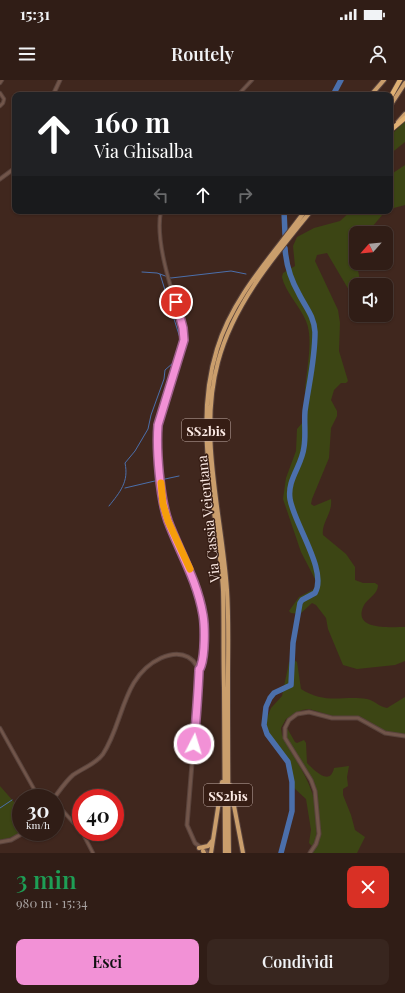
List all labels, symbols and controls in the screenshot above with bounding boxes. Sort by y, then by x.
text: 15:31 [20,4,50,24]
text: Routely [171,42,234,66]
icon: menu [16,43,38,65]
icon: person [367,43,389,65]
text: 160 m [94,103,170,140]
icon: ahead [28,108,80,160]
text: Via Ghisalba [94,139,193,163]
icon: left [150,184,172,206]
icon: ahead [192,184,214,206]
icon: right [234,184,256,206]
north arrow [349,226,393,270]
map controls [349,226,393,322]
button: sound [349,278,393,322]
pin [159,285,193,319]
icon: arrive [165,291,187,313]
road number: SS2bis [182,419,230,441]
street label: Via Cassia Veientana [192,454,224,585]
position arrow [173,723,215,765]
road number: SS2bis [204,784,252,806]
speed limit sign: 40 [72,789,124,841]
text: 30 [27,796,49,823]
text: km/h [26,818,50,832]
text: 3 min [16,863,77,895]
button: close [347,866,389,908]
text: 980 m · 15:34 [16,894,88,911]
button: Esci [16,939,199,985]
button: Condividi [207,939,389,985]

